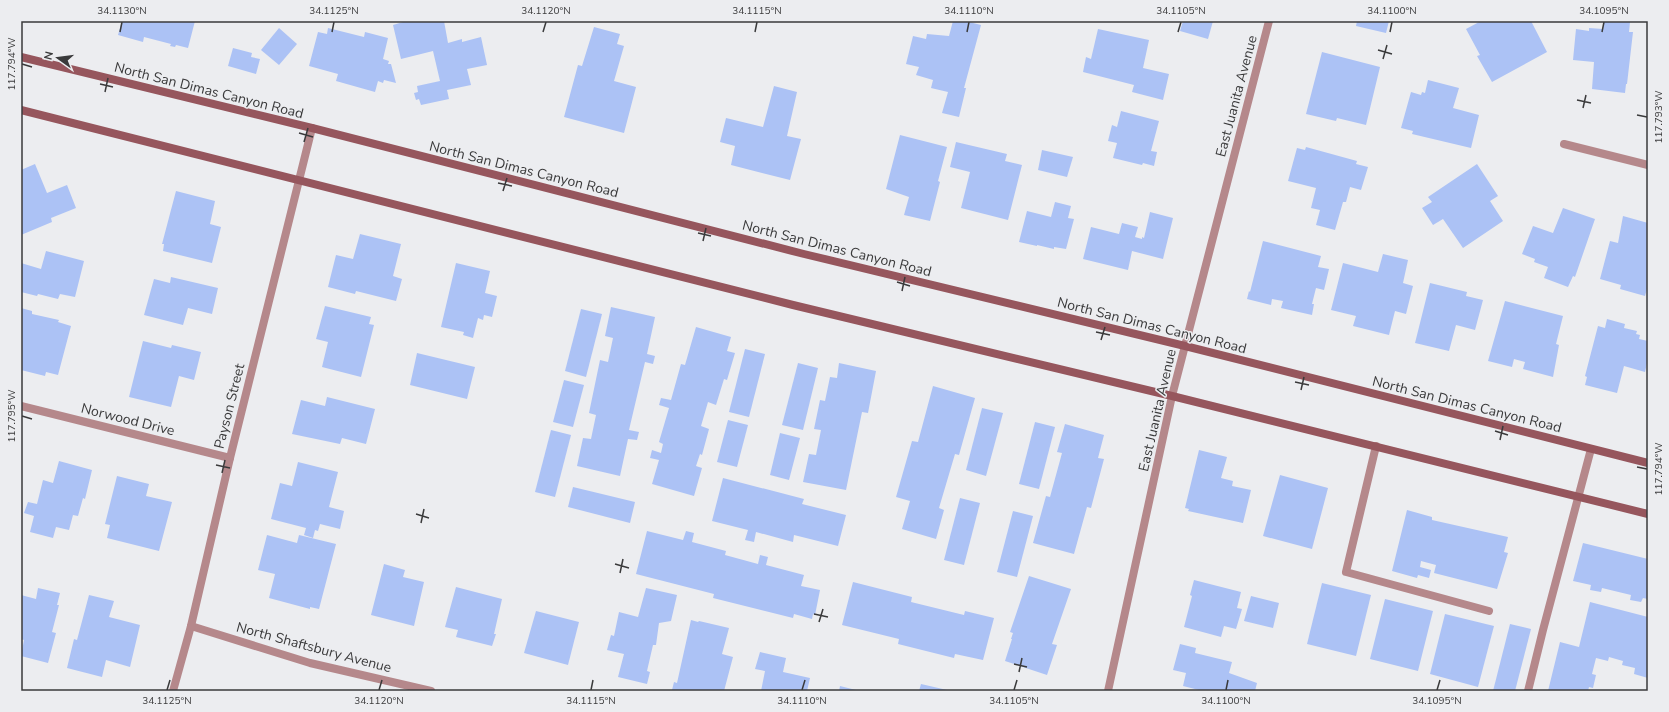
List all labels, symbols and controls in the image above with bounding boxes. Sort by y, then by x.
text: 34.1130°N [97,4,147,18]
text: 34.1125°N [309,4,359,18]
text: 34.1120°N [521,4,571,18]
text: 34.1115°N [732,4,782,18]
text: 34.1110°N [944,4,994,18]
text: 34.1105°N [1156,4,1206,18]
text: 34.1100°N [1367,4,1417,18]
text: 34.1095°N [1579,4,1629,18]
street label: East Juanita Avenue [1211,33,1262,159]
text: 117.794°W [5,37,19,91]
north arrow [38,38,78,78]
text: N [41,50,57,62]
street label: North San Dimas Canyon Road [112,58,306,123]
text: 117.793°W [1652,90,1666,144]
street label: North San Dimas Canyon Road [427,137,621,202]
street label: North San Dimas Canyon Road [740,216,934,281]
street label: North San Dimas Canyon Road [1055,293,1249,358]
street label: East Juanita Avenue [1134,347,1181,473]
street label: Payson Street [210,361,249,451]
street label: North San Dimas Canyon Road [1370,372,1564,437]
text: 117.795°W [5,389,19,443]
street label: Norwood Drive [79,399,177,440]
text: 117.794°W [1652,442,1666,496]
street label: North Shaftsbury Avenue [234,618,394,677]
text: 34.1125°N [142,694,192,708]
text: 34.1120°N [354,694,404,708]
text: 34.1115°N [566,694,616,708]
text: 34.1110°N [777,694,827,708]
text: 34.1105°N [989,694,1039,708]
text: 34.1100°N [1201,694,1251,708]
text: 34.1095°N [1412,694,1462,708]

